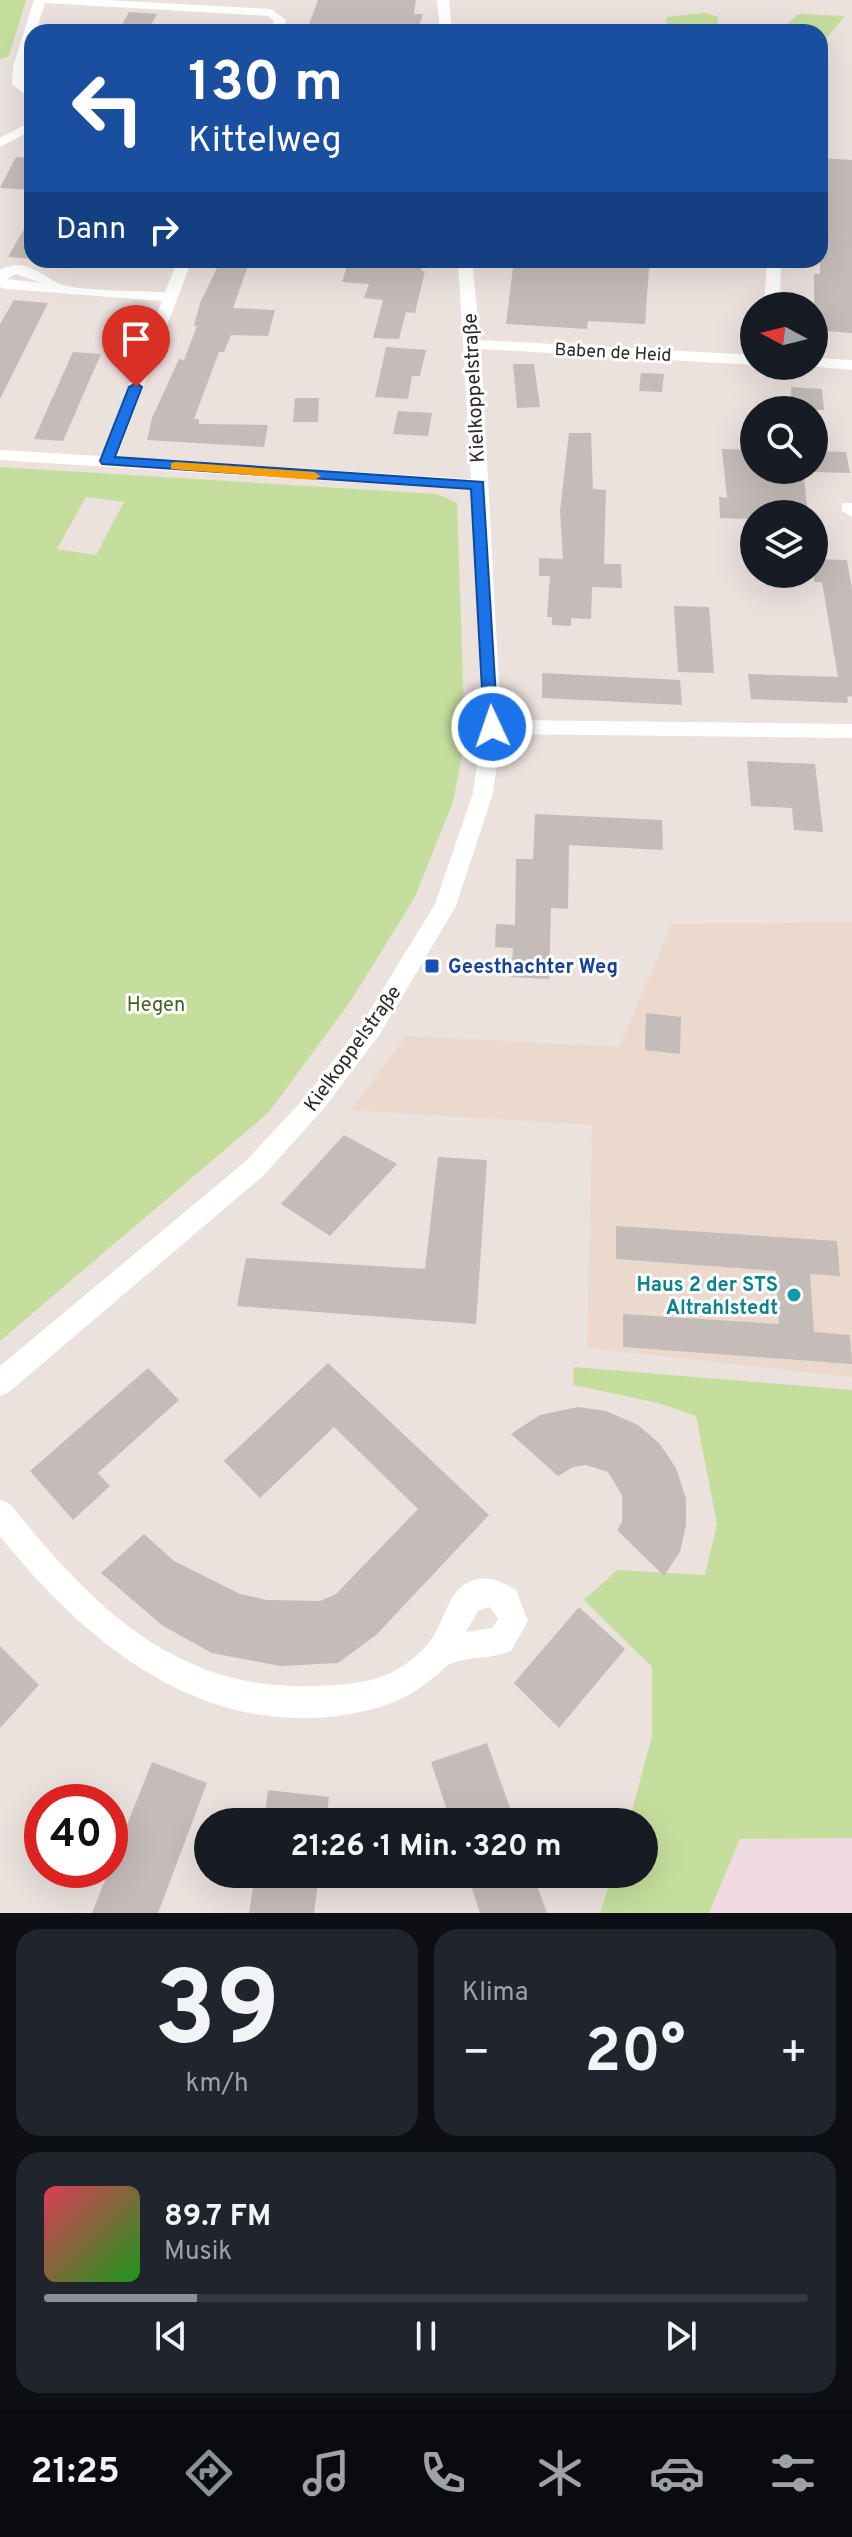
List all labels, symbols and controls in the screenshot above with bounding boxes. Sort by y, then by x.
text: 130 m [188,50,343,120]
icon: left [56,56,160,160]
text: Kittelweg [188,119,342,165]
icon: right [142,208,186,252]
text: Dann [56,212,126,249]
north arrow [740,292,828,380]
map controls [740,292,828,588]
pin [102,305,170,387]
street label: Kielkoppelstraße [458,312,492,463]
icon: arrive [114,317,158,361]
street label: Baben de Heid [554,339,672,368]
button: search [740,396,828,484]
button: layers [740,500,828,588]
position arrow [450,685,534,769]
place label: Geesthachter Weg [448,955,618,981]
marker: Geesthachter Weg [423,957,441,975]
street label: Kielkoppelstraße [299,981,408,1117]
park label: Hegen [127,993,185,1019]
place label: Haus 2 der STS Altrahlstedt [636,1273,778,1322]
marker: Haus 2 der STS Altrahlstedt [785,1286,803,1304]
speed limit sign: 40 [24,1784,128,1888]
text: 21:26 · 1 Min. · 320 m [290,1829,562,1866]
text: 39 [154,1950,280,2082]
text: Klima [462,1977,528,2010]
text: 20° [584,2017,686,2093]
text: − [462,2027,490,2083]
text: + [780,2027,808,2083]
text: km/h [185,2068,249,2101]
text: 89.7 FM [164,2199,271,2236]
text: Musik [164,2236,232,2269]
icon: previous [149,2314,193,2358]
icon: pause [404,2314,448,2358]
icon: next [659,2314,703,2358]
icon: directions [181,2445,237,2501]
icon: music [298,2445,354,2501]
icon: phone [415,2445,471,2501]
icon: climate [532,2445,588,2501]
icon: car [649,2445,705,2501]
icon: filters [765,2445,821,2501]
text: 21:25 [30,2450,120,2496]

